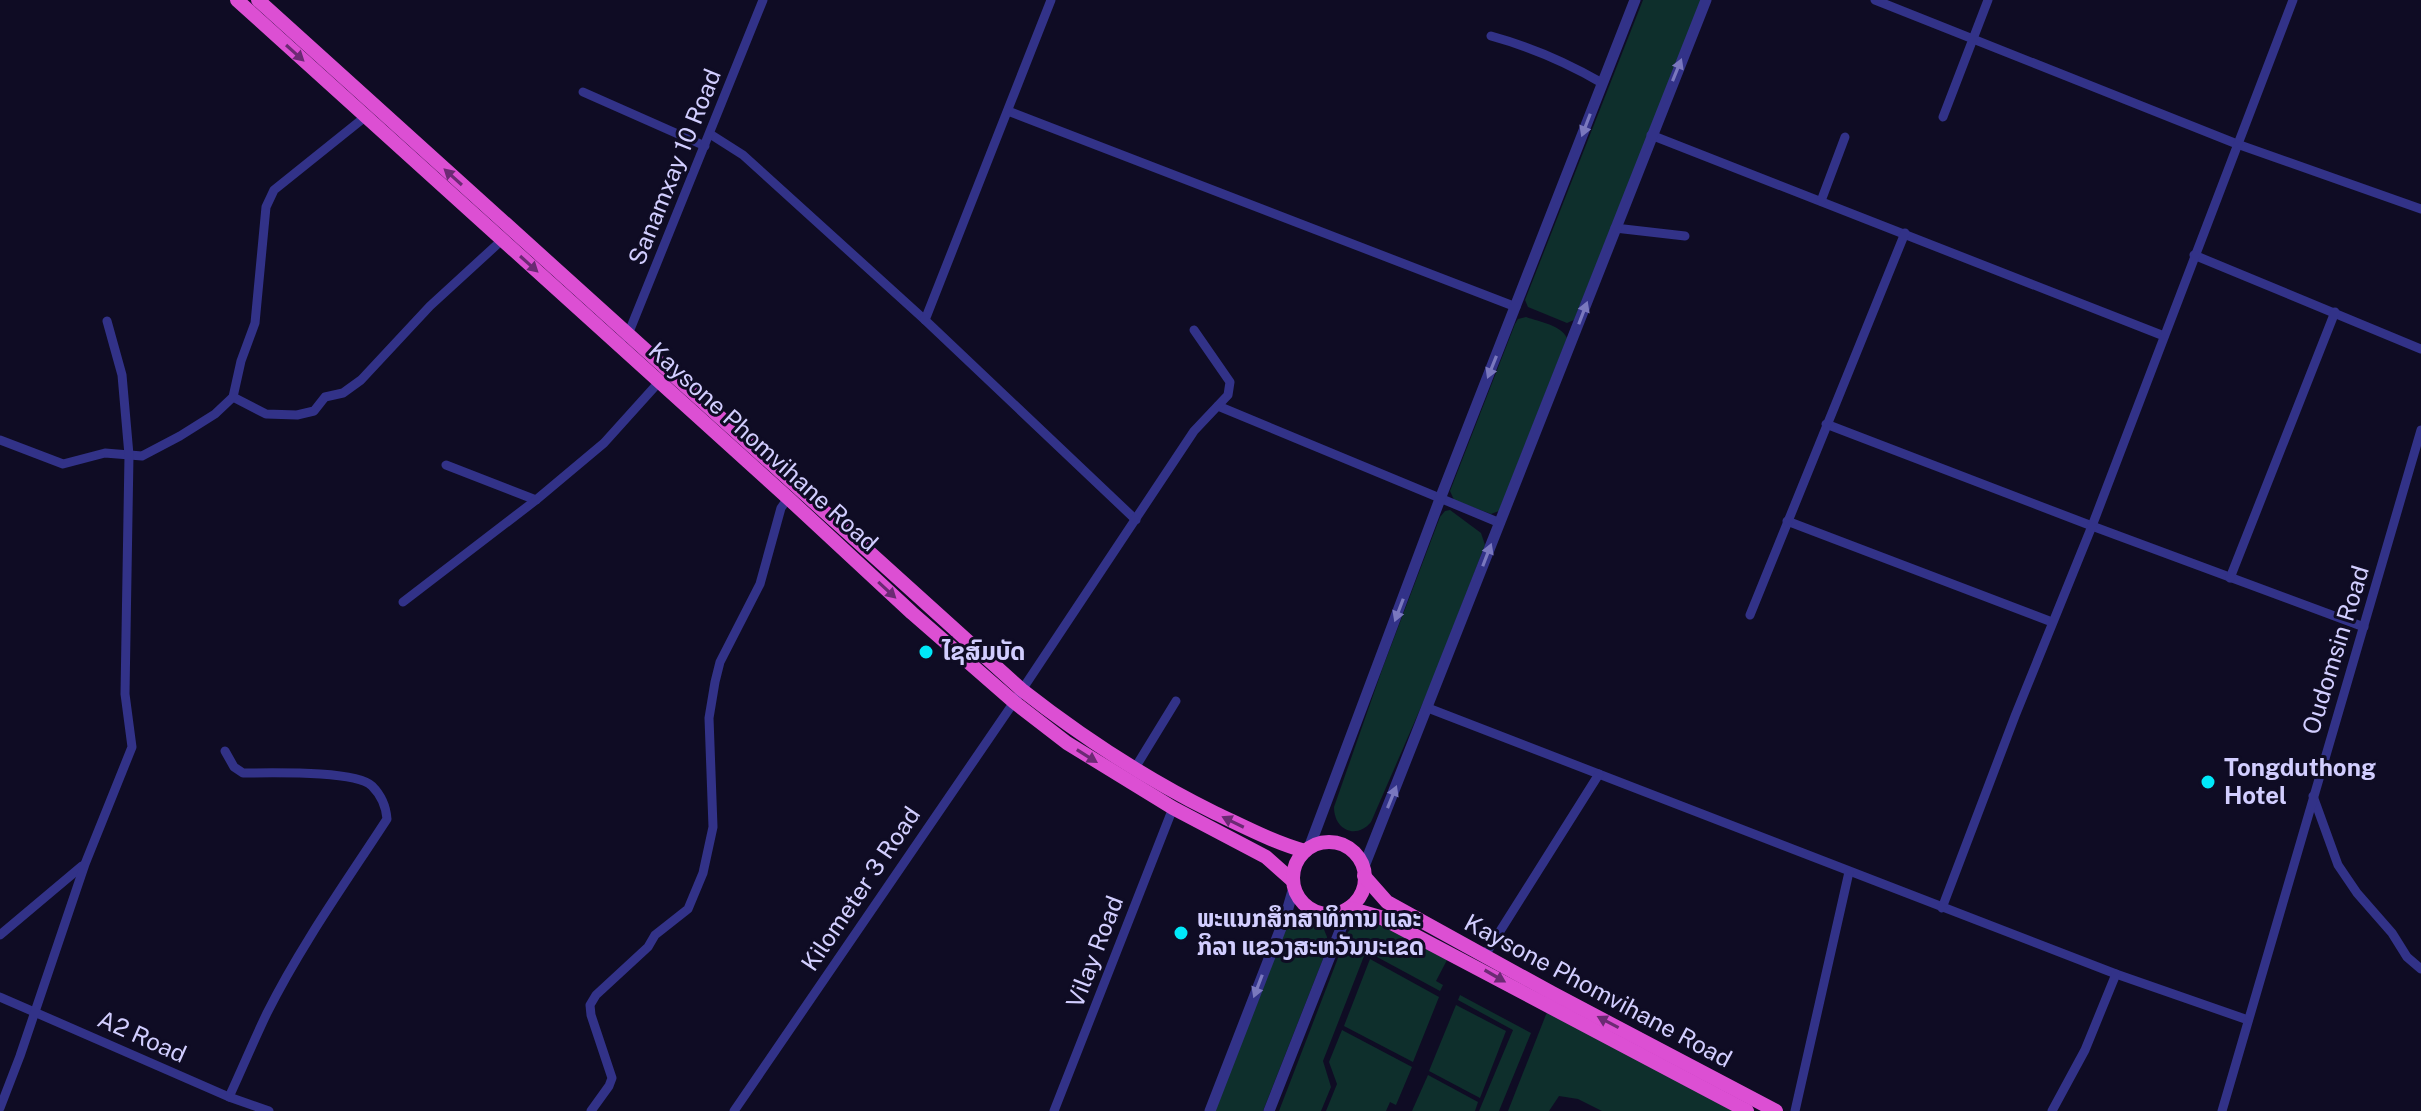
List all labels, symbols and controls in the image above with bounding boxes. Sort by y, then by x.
one-way arrow [285,43,304,61]
one-way arrow [1671,58,1684,82]
street label: Sanamxay 10 Road [622,65,726,269]
one-way arrow [1579,113,1592,137]
one-way arrow [444,168,463,186]
one-way arrow [520,255,539,273]
one-way arrow [1577,301,1590,325]
street label: Kaysone Phomvihane Road [643,336,884,557]
one-way arrow [1486,355,1499,379]
one-way arrow [1481,542,1494,566]
street label: Oudomsin Road [2296,562,2374,737]
one-way arrow [877,580,896,599]
one-way arrow [1392,598,1405,622]
place label: ໄຊສົມບັດ [941,637,1025,665]
marker: ໄຊສົມບັດ [917,643,935,661]
one-way arrow [1076,748,1098,762]
place label: Tongduthong Hotel [2224,753,2376,809]
marker: Tongduthong Hotel [2199,773,2217,791]
one-way arrow [1386,785,1399,809]
street label: Kilometer 3 Road [795,801,925,976]
one-way arrow [1222,815,1245,829]
street label: Vilay Road [1060,892,1128,1012]
place label: ພະແນກສຶກສາທິການ ແລະ ກິລາ ແຂວງສະຫວັນນະເຂດ [1197,904,1424,960]
street label: Kaysone Phomvihane Road [1460,908,1737,1073]
marker: ພະແນກສຶກສາທິການ ແລະ ກິລາ ແຂວງສະຫວັນນະເຂດ [1172,924,1190,942]
one-way arrow [1484,969,1506,983]
one-way arrow [1251,974,1264,998]
street label: A2 Road [94,1004,191,1068]
one-way arrow [1596,1016,1619,1029]

